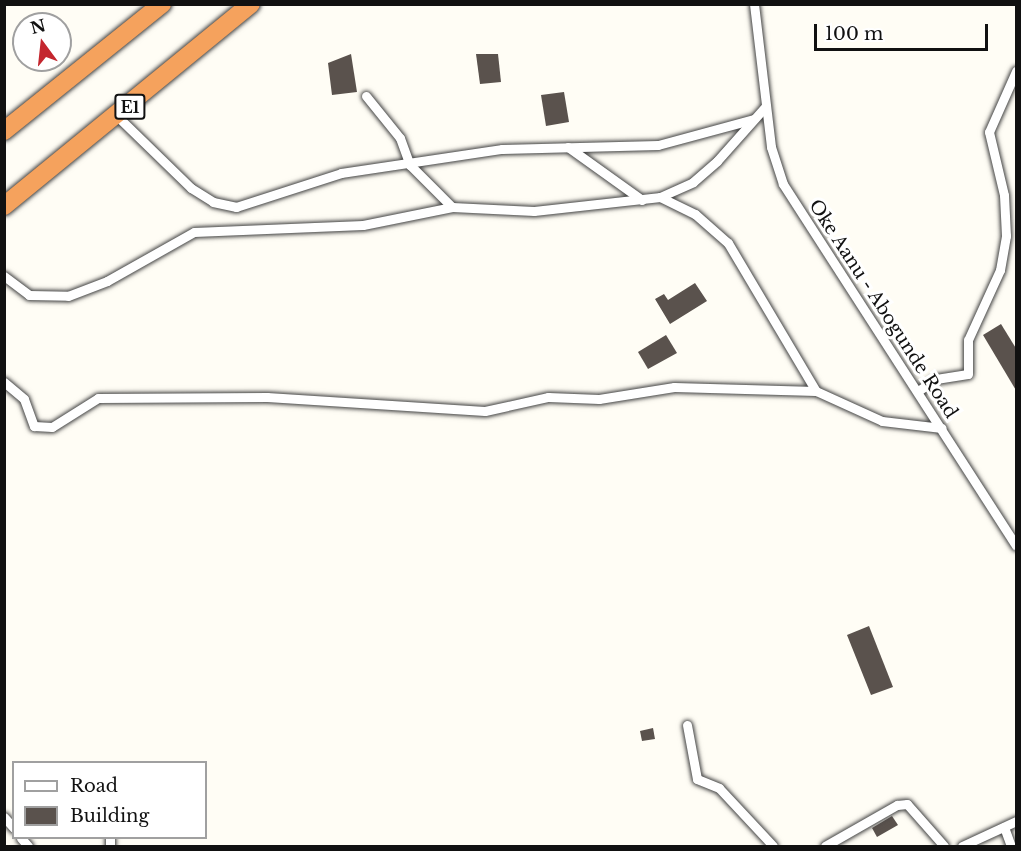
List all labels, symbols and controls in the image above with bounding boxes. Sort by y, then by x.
north arrow [12,12,72,72]
scale bar [817,12,991,50]
text: N [28,15,48,38]
text: 100 m [825,23,883,45]
road number: E1 [114,94,146,120]
street label: Oke Aanu - Abogunde Road [804,195,962,423]
legend [12,761,207,839]
text: Road [70,775,118,797]
text: Building [70,805,149,827]

